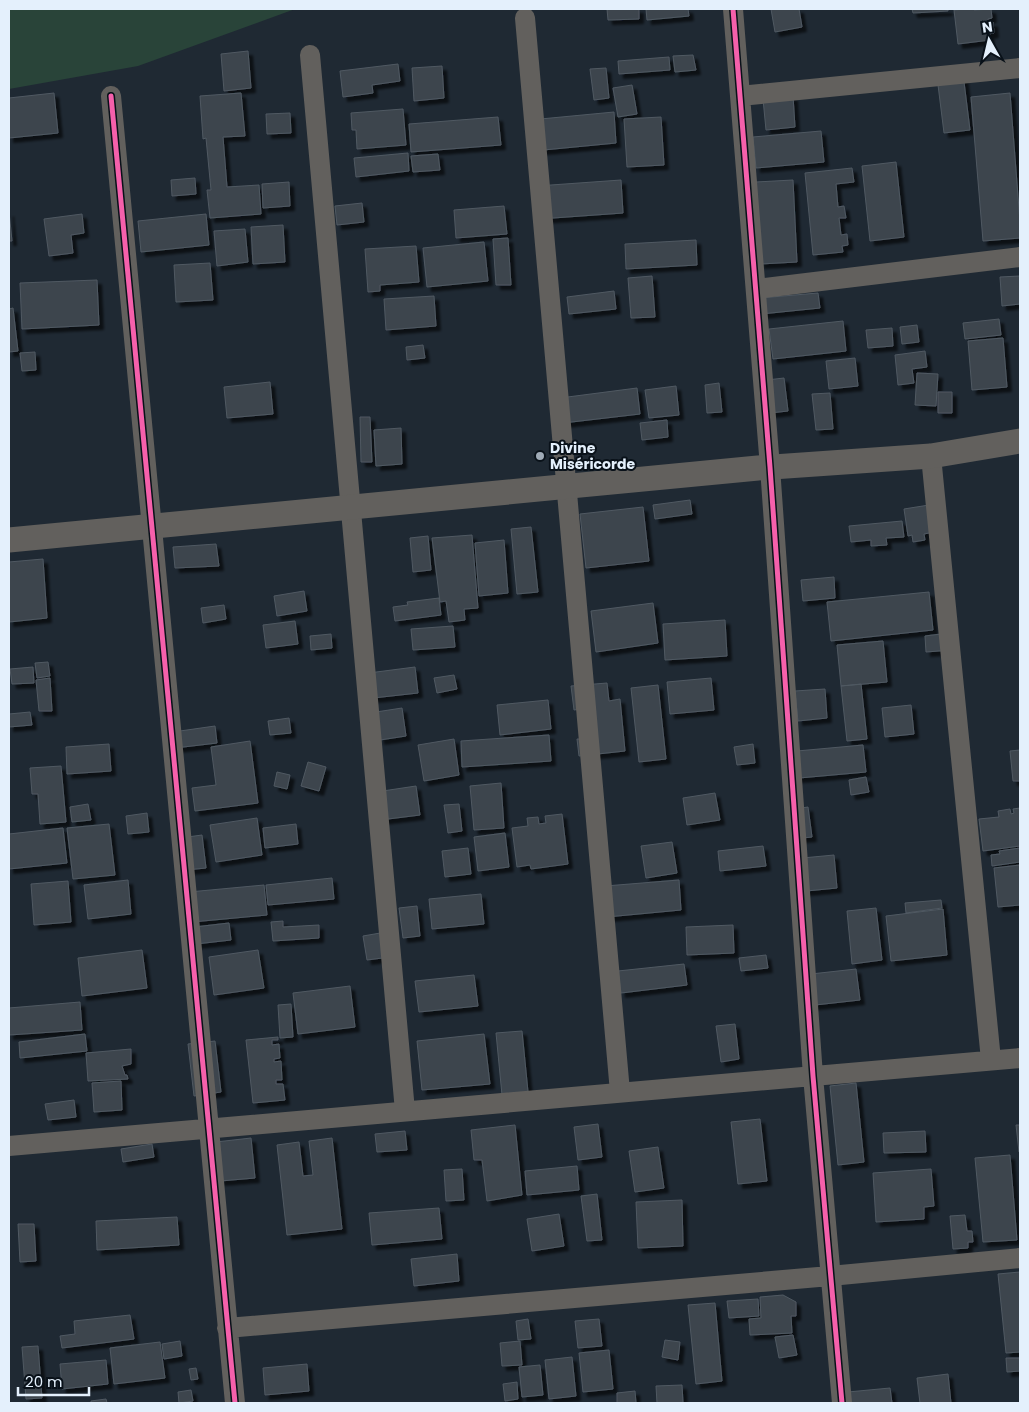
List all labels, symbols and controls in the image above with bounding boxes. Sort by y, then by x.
north arrow [964,15,1014,65]
text: N [981,16,994,38]
place label: Divine Miséricorde [550,438,635,474]
marker: Divine Miséricorde [534,450,546,462]
scale bar [18,1364,89,1396]
text: 20 m [25,1371,63,1392]

